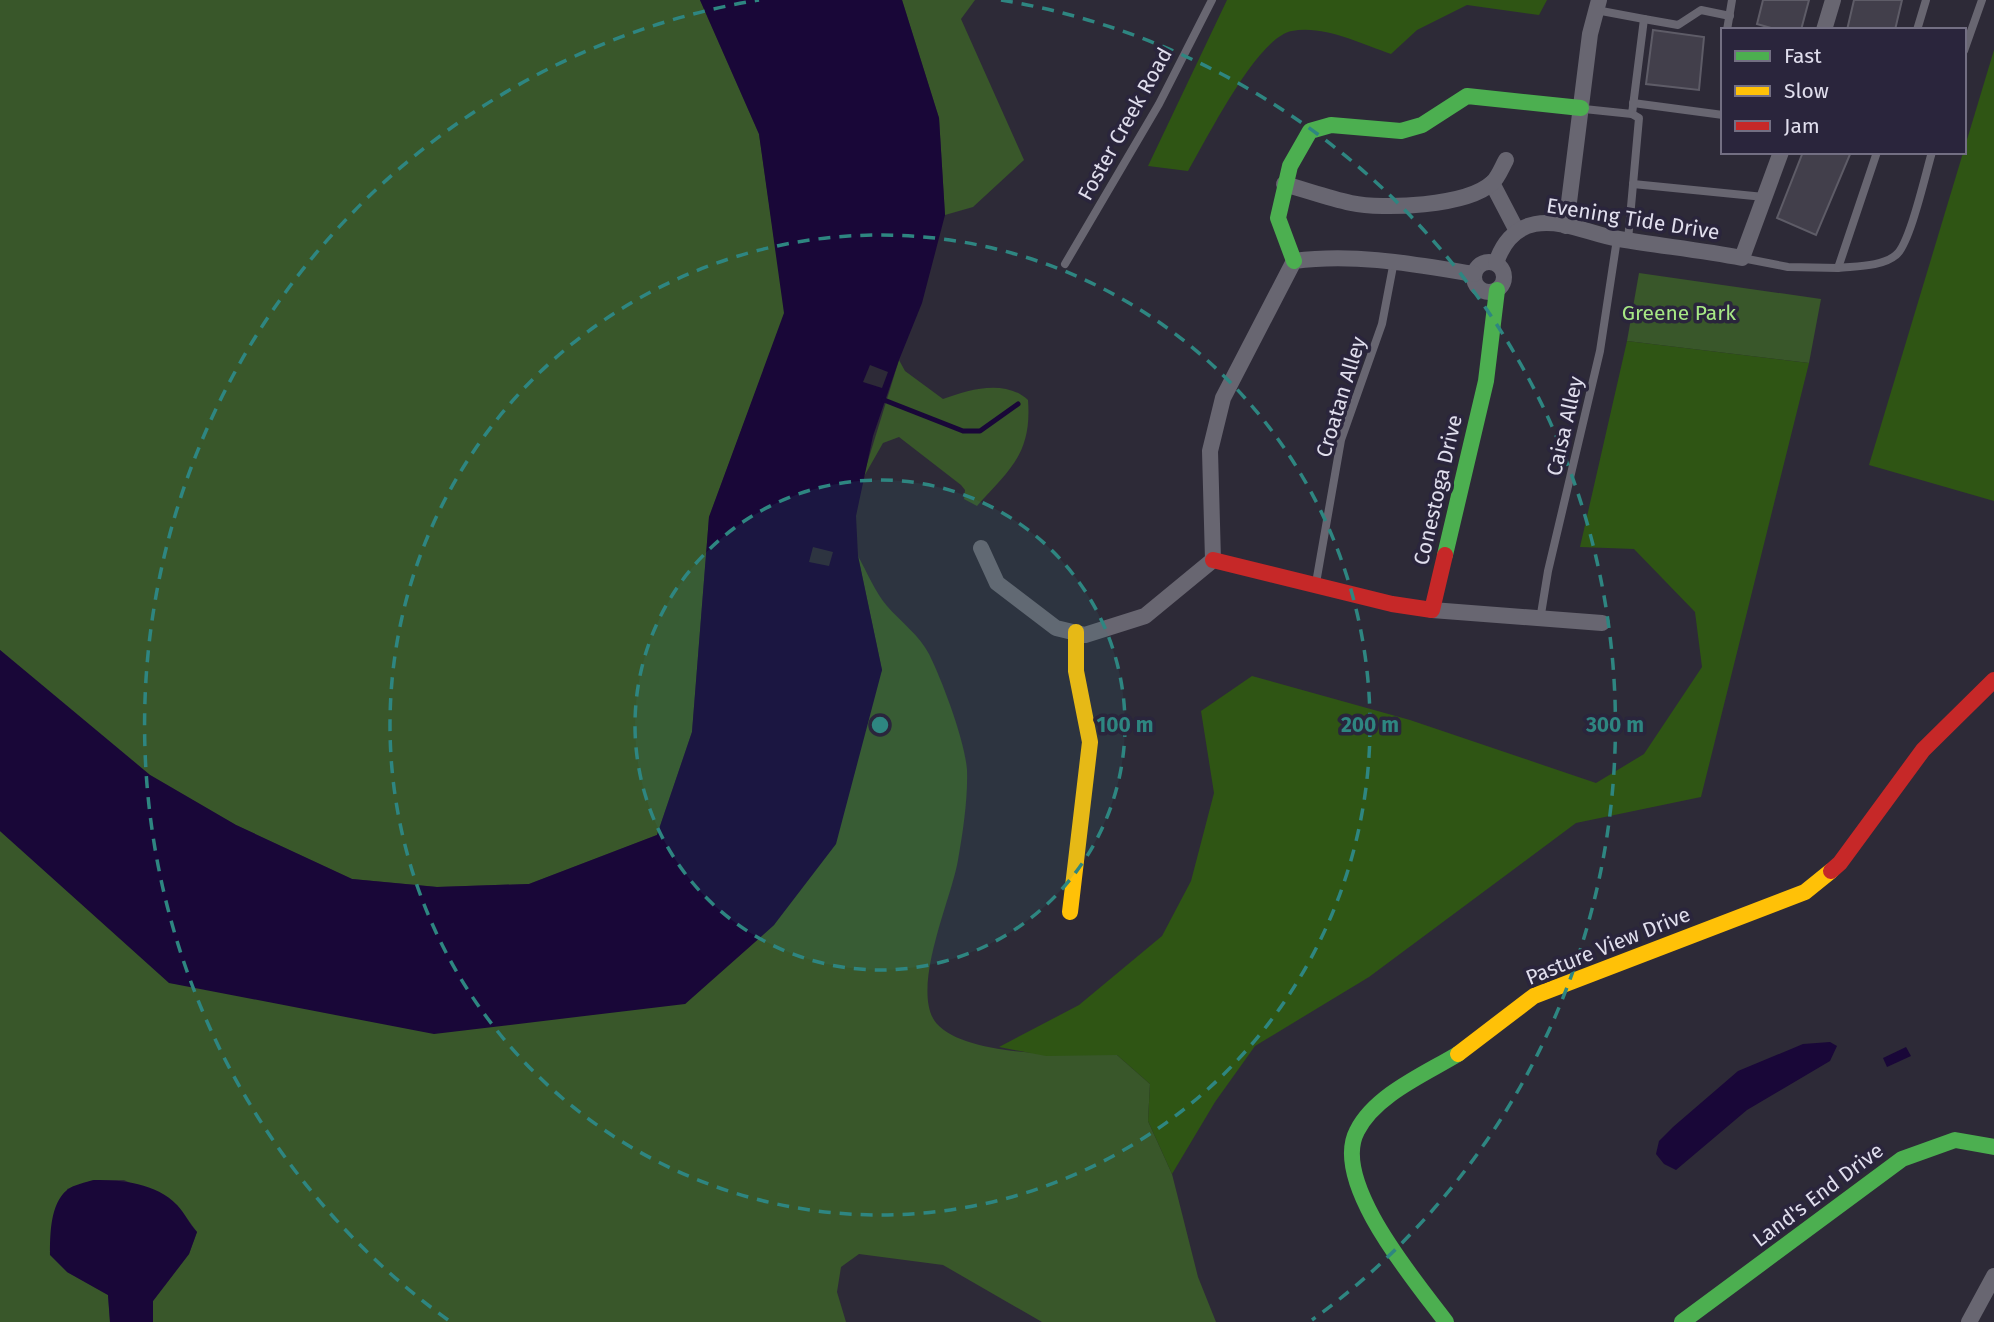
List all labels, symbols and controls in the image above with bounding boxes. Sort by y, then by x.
legend [1721,28,1966,154]
street label: Foster Creek Road [1072,43,1178,205]
text: Fast [1784,43,1822,69]
text: Slow [1784,78,1829,104]
text: Jam [1784,113,1820,139]
street label: Evening Tide Drive [1544,192,1722,246]
park label: Greene Park [1622,300,1736,326]
street label: Croatan Alley [1310,333,1372,461]
street label: Caisa Alley [1541,373,1589,478]
street label: Conestoga Drive [1408,412,1468,568]
text: 100 m [1096,712,1154,738]
text: 200 m [1341,712,1399,738]
text: 300 m [1585,712,1644,738]
centre of rings [868,713,892,737]
street label: Pasture View Drive [1522,901,1694,991]
street label: Land's End Drive [1747,1137,1889,1253]

